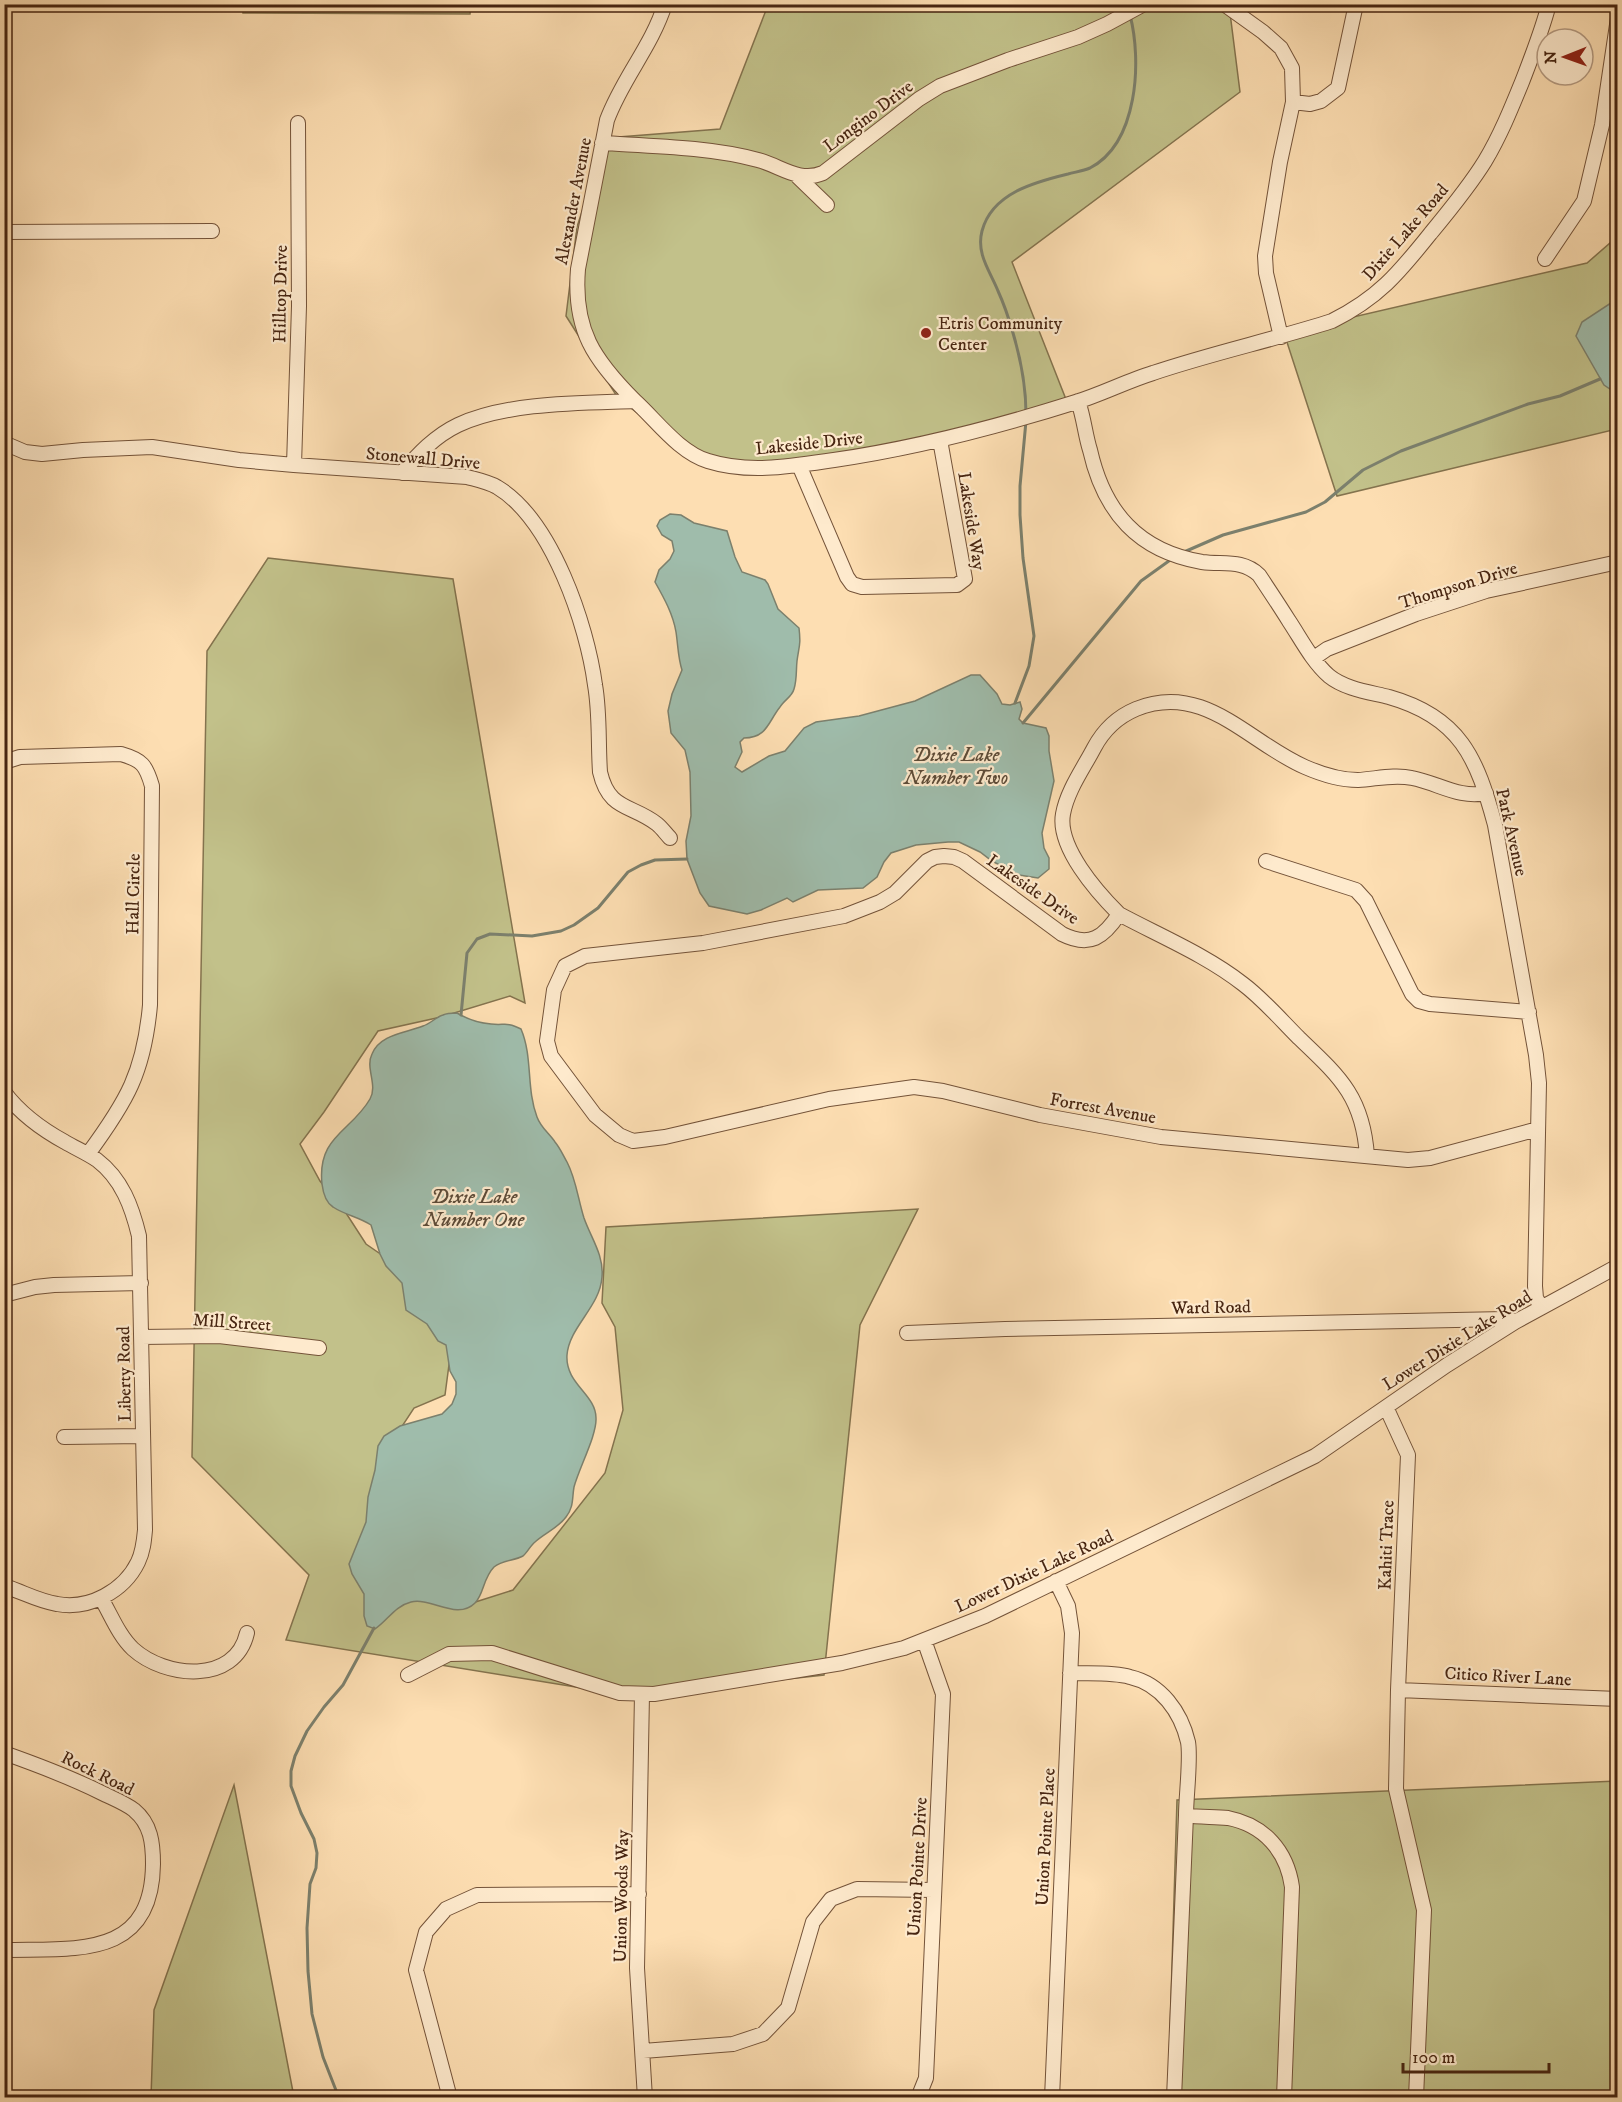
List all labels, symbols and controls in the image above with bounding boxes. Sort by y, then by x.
north arrow [1535,27,1595,87]
text: N [1541,51,1561,64]
street label: Longino Drive [819,76,918,158]
street label: Alexander Avenue [551,136,597,267]
street label: Dixie Lake Road [1358,180,1454,285]
street label: Hilltop Drive [269,245,293,343]
place label: Etris Community Center [938,313,1063,356]
marker: Etris Community Center [919,326,933,340]
street label: Lakeside Drive [754,427,864,461]
street label: Stonewall Drive [365,443,481,475]
street label: Lakeside Way [952,470,990,572]
street label: Thompson Drive [1397,558,1520,614]
water label: Dixie Lake Number Two [903,743,1008,791]
street label: Park Avenue [1490,786,1532,878]
street label: Lakeside Drive [982,850,1083,930]
street label: Hall Circle [122,853,146,935]
street label: Forrest Avenue [1048,1089,1158,1129]
water label: Dixie Lake Number One [423,1185,525,1233]
street label: Lower Dixie Lake Road [1379,1286,1536,1396]
street label: Ward Road [1170,1296,1251,1320]
street label: Mill Street [192,1309,272,1337]
street label: Liberty Road [113,1326,137,1422]
street label: Kahiti Trace [1374,1500,1400,1590]
street label: Lower Dixie Lake Road [952,1526,1117,1618]
street label: Citico River Lane [1444,1663,1572,1691]
street label: Rock Road [57,1747,138,1801]
street label: Union Pointe Place [1031,1768,1061,1907]
street label: Union Pointe Drive [903,1797,933,1937]
street label: Union Woods Way [610,1829,634,1963]
scale bar [1403,2036,1548,2074]
text: 100 m [1412,2047,1455,2069]

